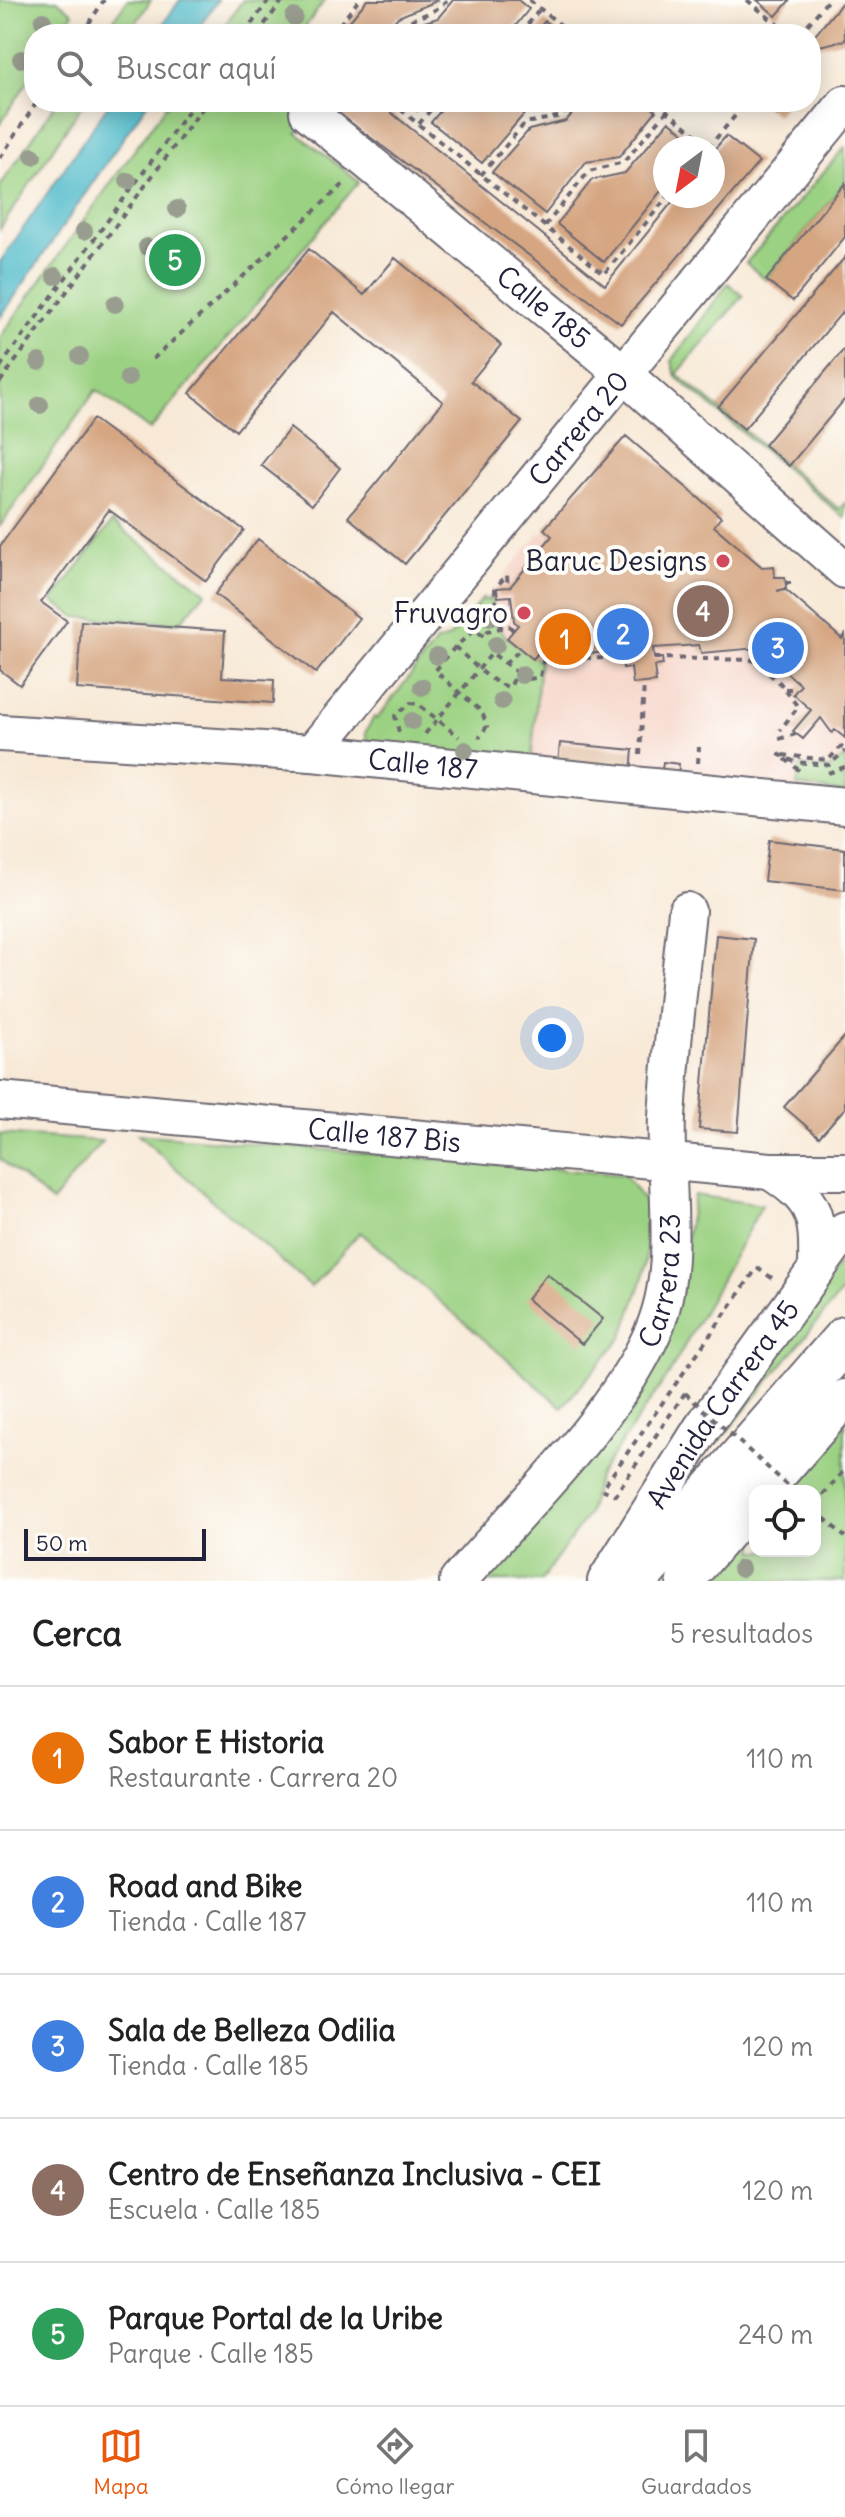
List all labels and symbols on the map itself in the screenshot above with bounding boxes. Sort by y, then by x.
north arrow [653,136,725,208]
pin: 5 [149,230,201,290]
street label: Calle 185 [489,258,598,357]
street label: Carrera 20 [521,363,637,494]
place label: Baruc Designs [526,543,707,579]
marker: Baruc Designs [714,552,732,570]
pin: 4 [677,581,729,641]
place label: Fruvagro [394,595,508,631]
marker: Fruvagro [515,604,533,622]
pin: 2 [597,604,649,664]
pin: 1 [539,609,591,669]
pin: 3 [752,618,804,678]
street label: Calle 187 [367,741,479,787]
your location [532,1018,572,1058]
street label: Calle 187 Bis [306,1110,462,1160]
street label: Carrera 23 [630,1213,688,1354]
street label: Avenida Carrera 45 [638,1292,807,1515]
scale bar [24,1525,206,1561]

